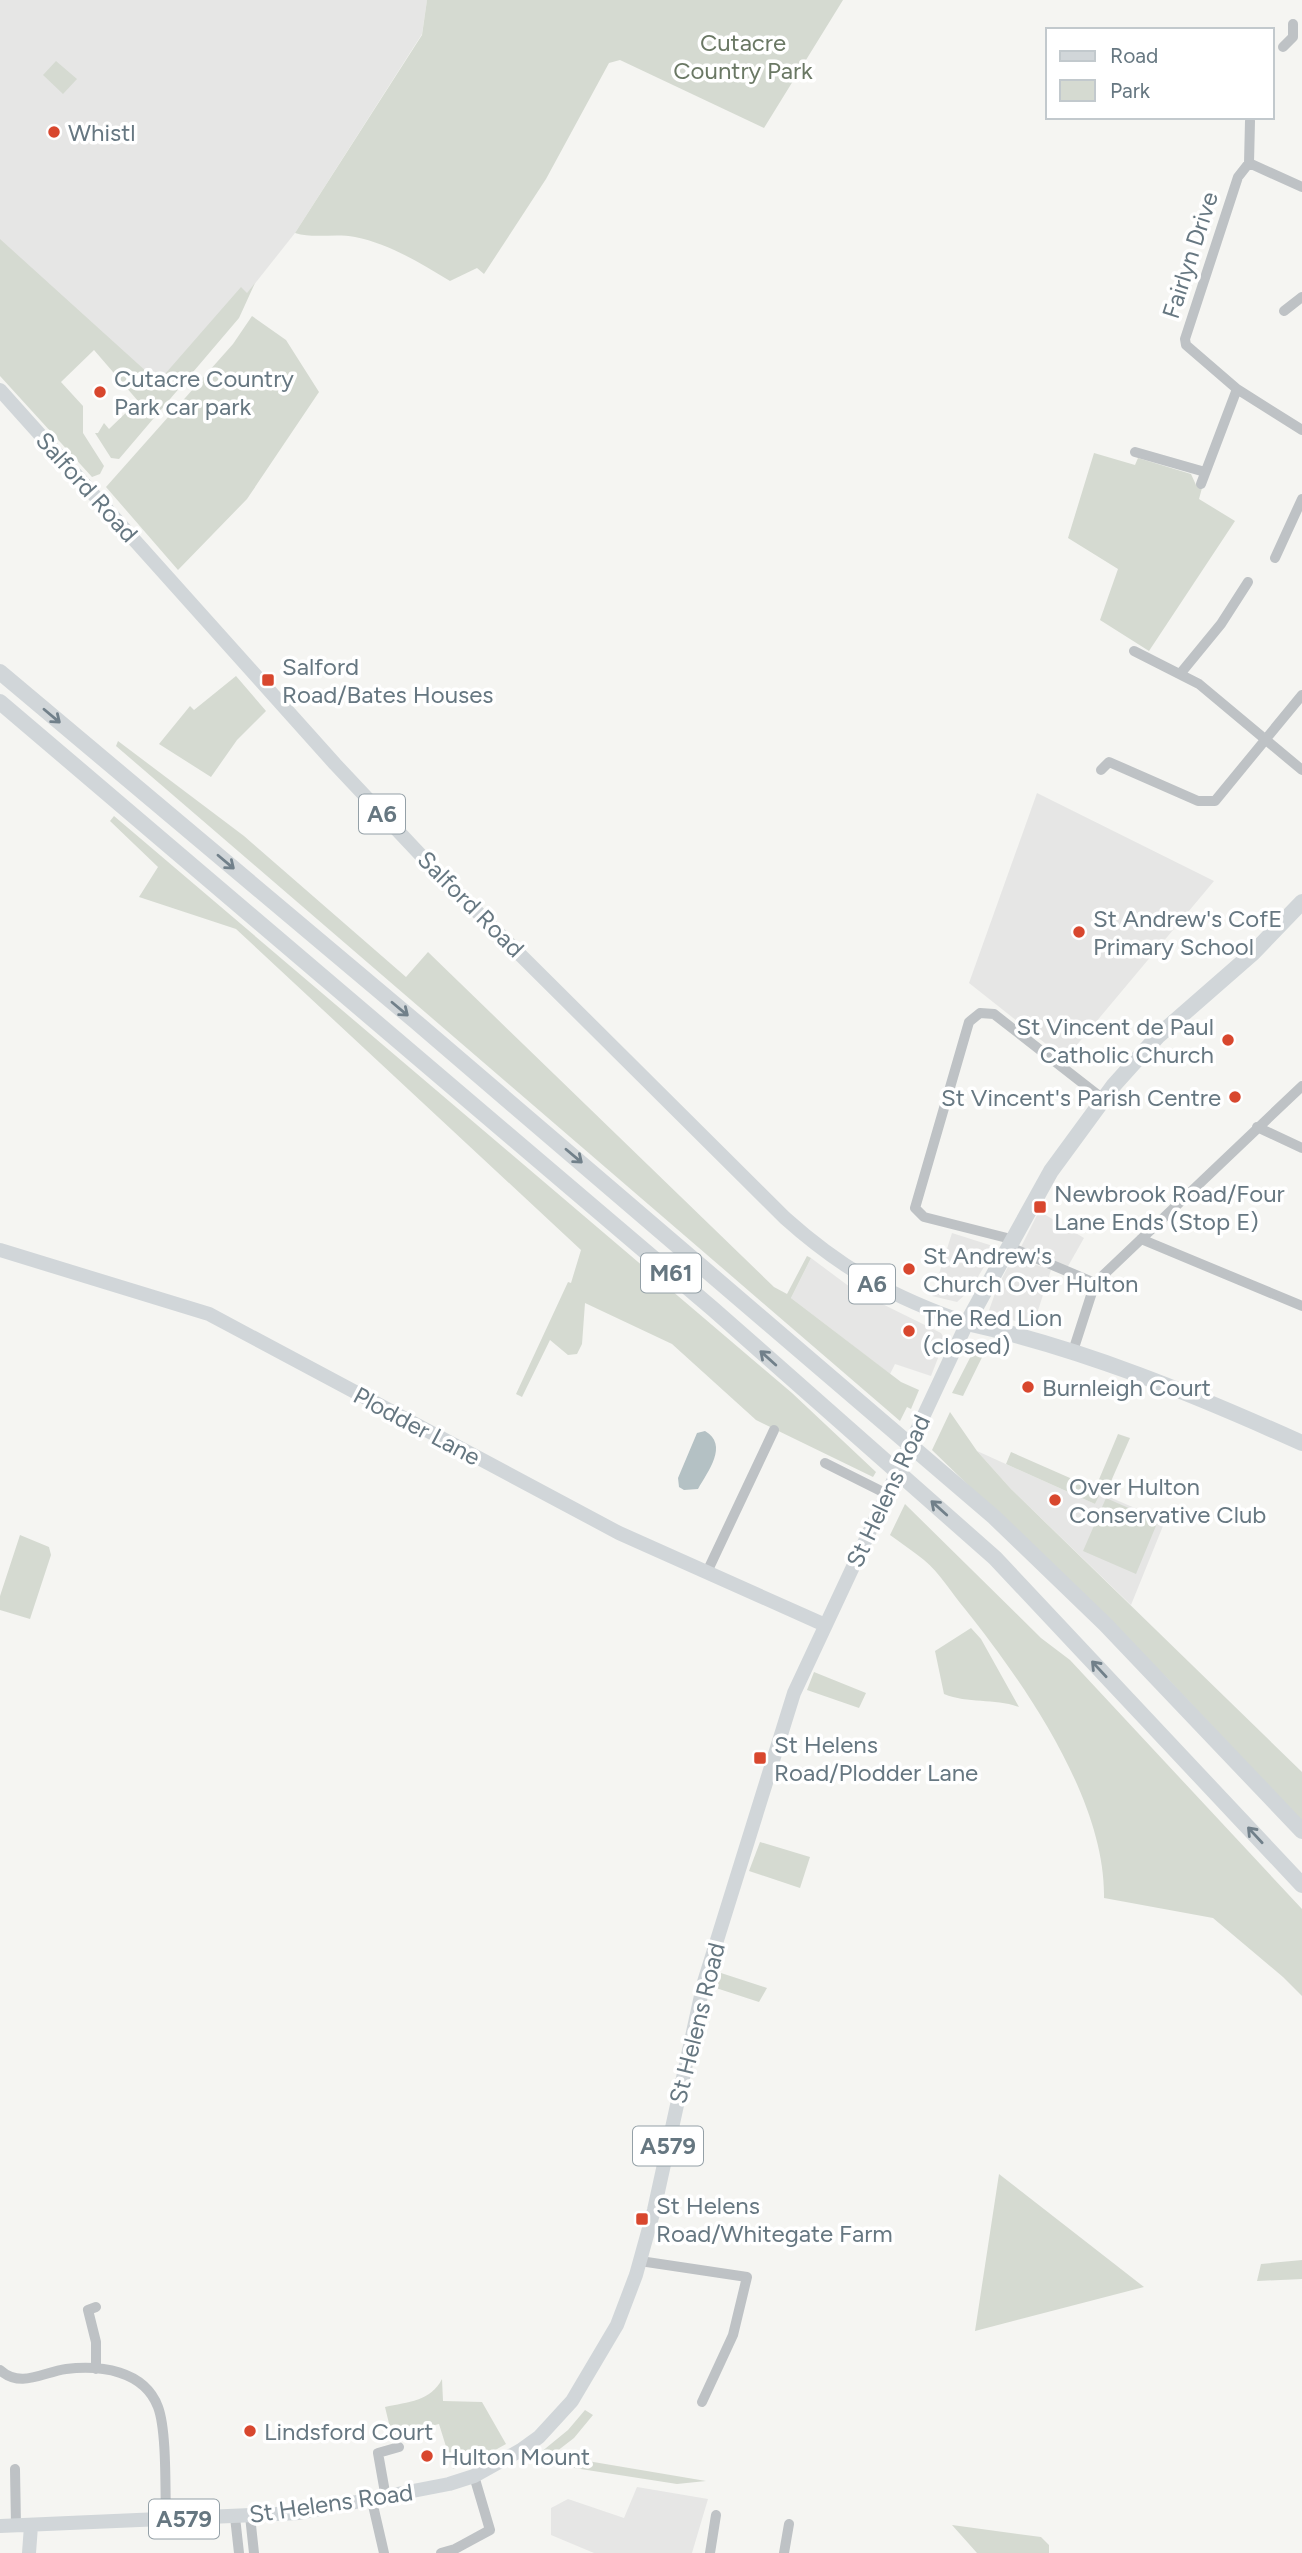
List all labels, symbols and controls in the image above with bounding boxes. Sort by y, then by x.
park label: Cutacre Country Park [673,28,813,85]
legend [1046,28,1274,119]
text: Road [1110,43,1158,68]
text: Park [1110,78,1151,103]
place label: Whistl [68,118,136,147]
marker: Whistl [46,124,62,140]
street label: Fairlyn Drive [1156,188,1224,322]
place label: Cutacre Country Park car park [114,364,294,421]
marker: Cutacre Country Park car park [92,384,108,400]
street label: Salford Road [30,426,144,548]
place label: Salford Road/Bates Houses [282,652,494,709]
marker: Salford Road/Bates Houses [260,672,276,688]
one-way arrow [43,708,61,724]
road number: A6 [359,794,405,834]
street label: Salford Road [412,845,530,963]
one-way arrow [217,855,235,870]
place label: St Andrew's CofE Primary School [1093,904,1282,961]
marker: St Andrew's CofE Primary School [1071,924,1087,940]
one-way arrow [391,1001,409,1017]
place label: St Vincent de Paul Catholic Church [1017,1012,1214,1069]
marker: St Vincent de Paul Catholic Church [1220,1032,1236,1048]
place label: St Vincent's Parish Centre [941,1083,1221,1112]
marker: St Vincent's Parish Centre [1227,1089,1243,1105]
one-way arrow [564,1148,582,1164]
place label: Newbrook Road/Four Lane Ends (Stop E) [1054,1179,1285,1236]
marker: Newbrook Road/Four Lane Ends (Stop E) [1032,1199,1048,1215]
place label: St Andrew's Church Over Hulton [923,1241,1139,1298]
road number: M61 [641,1254,701,1292]
marker: St Andrew's Church Over Hulton [901,1261,917,1277]
road number: A6 [849,1264,895,1303]
place label: The Red Lion (closed) [923,1303,1062,1360]
marker: The Red Lion (closed) [901,1323,917,1339]
one-way arrow [760,1350,778,1366]
place label: Burnleigh Court [1042,1373,1211,1402]
marker: Burnleigh Court [1020,1379,1036,1395]
street label: Plodder Lane [349,1380,485,1472]
street label: St Helens Road [840,1410,936,1572]
place label: Over Hulton Conservative Club [1069,1472,1266,1529]
marker: Over Hulton Conservative Club [1047,1492,1063,1508]
one-way arrow [930,1501,948,1517]
one-way arrow [1091,1661,1108,1678]
place label: St Helens Road/Plodder Lane [774,1730,978,1787]
marker: St Helens Road/Plodder Lane [752,1750,768,1766]
one-way arrow [1247,1827,1264,1844]
street label: St Helens Road [663,1939,731,2107]
road number: A579 [633,2126,703,2166]
place label: St Helens Road/Whitegate Farm [656,2191,893,2248]
marker: St Helens Road/Whitegate Farm [634,2211,650,2227]
place label: Lindsford Court [264,2417,433,2446]
marker: Lindsford Court [242,2423,258,2439]
place label: Hulton Mount [441,2442,590,2471]
marker: Hulton Mount [419,2448,435,2464]
street label: St Helens Road [247,2477,415,2529]
road number: A579 [149,2500,219,2538]

